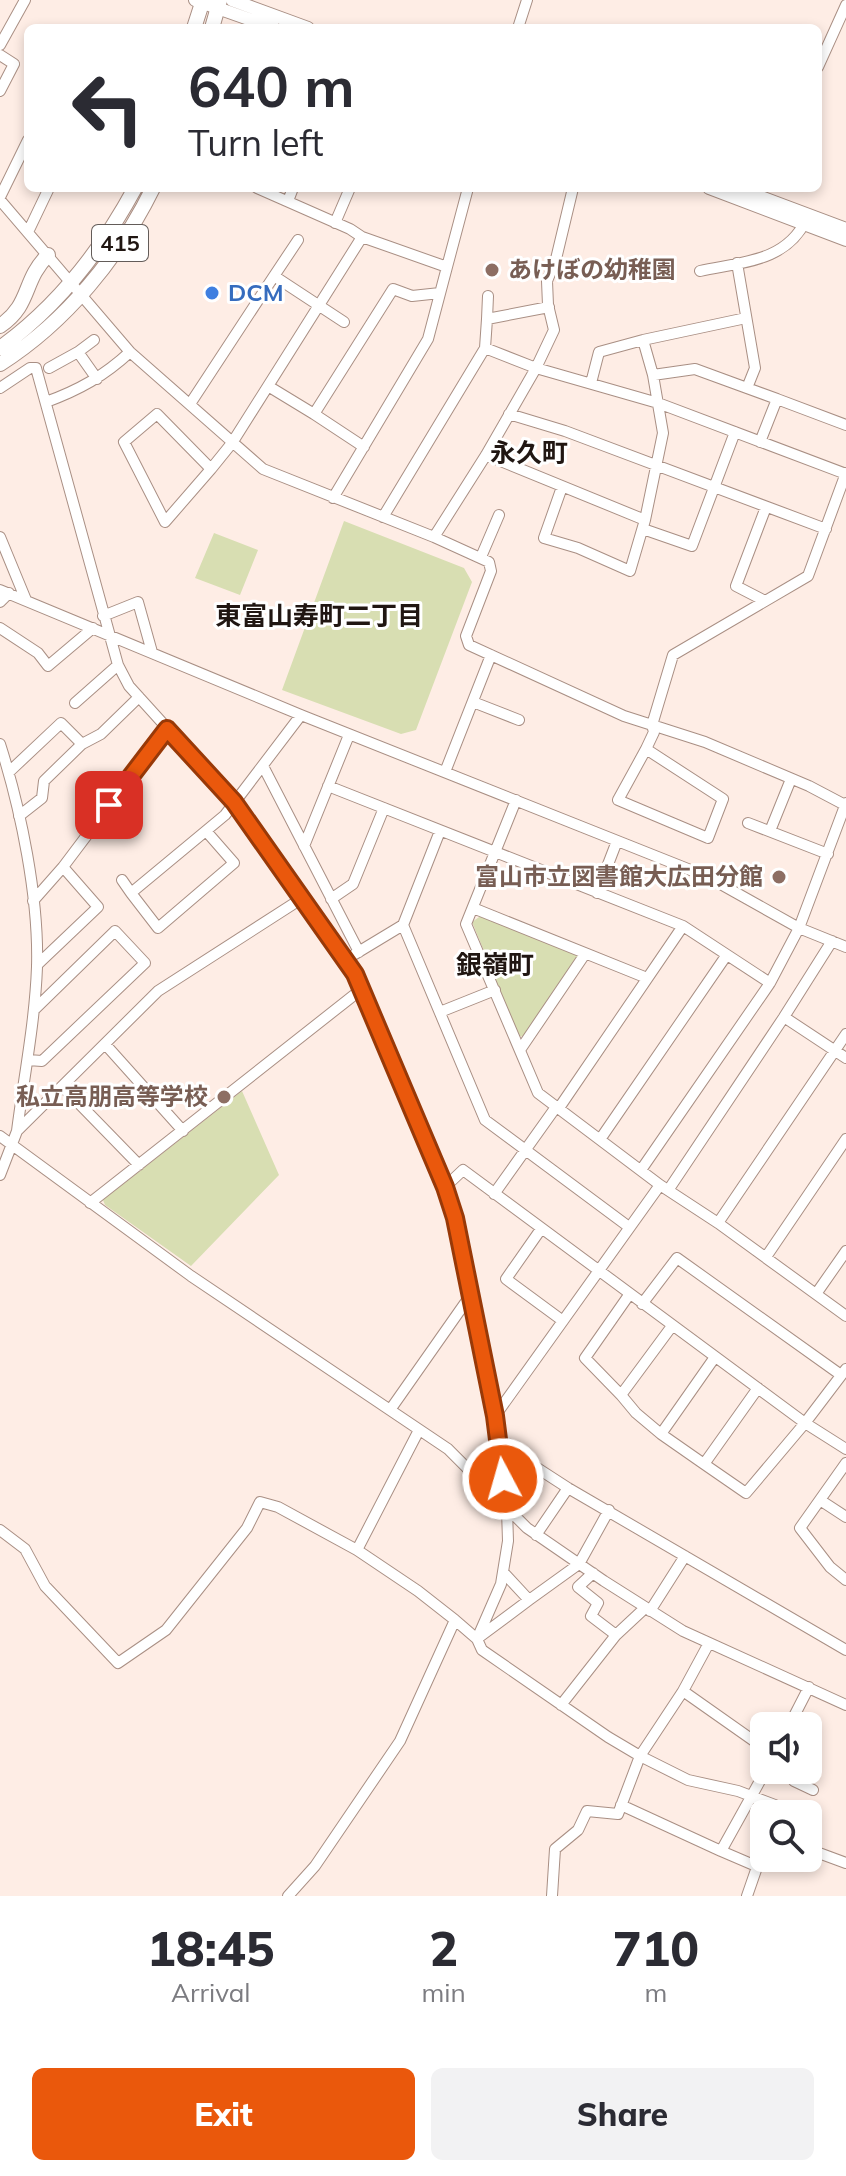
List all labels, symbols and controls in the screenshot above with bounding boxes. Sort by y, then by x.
text: 640 m [188,51,355,121]
icon: left [56,56,160,160]
text: Turn left [188,120,324,165]
road number: 415 [92,225,148,261]
place label: あけぼの幼稚園 [508,254,676,284]
marker: あけぼの幼稚園 [483,261,501,279]
place label: DCM [228,277,284,307]
marker: DCM [203,284,221,302]
district label: 永久町 [490,436,568,469]
district label: 東富山寿町二丁目 [215,599,423,632]
pin [75,771,143,839]
icon: arrive [87,783,131,827]
place label: 富山市立図書館大広田分館 [475,861,763,891]
marker: 富山市立図書館大広田分館 [770,868,788,886]
district label: 銀嶺町 [456,948,534,981]
place label: 私立高朋高等学校 [16,1081,208,1111]
marker: 私立高朋高等学校 [215,1088,233,1106]
position arrow [461,1437,545,1521]
map controls [750,1712,822,1872]
button: sound [750,1712,822,1784]
button: search [750,1800,822,1872]
text: 18:45 [147,1918,275,1978]
text: 2 [429,1918,458,1978]
text: 710 [613,1918,699,1978]
text: Arrival [171,1976,251,2009]
text: min [422,1976,466,2009]
text: m [644,1976,667,2009]
button: Exit [32,2068,415,2160]
button: Share [431,2068,814,2160]

